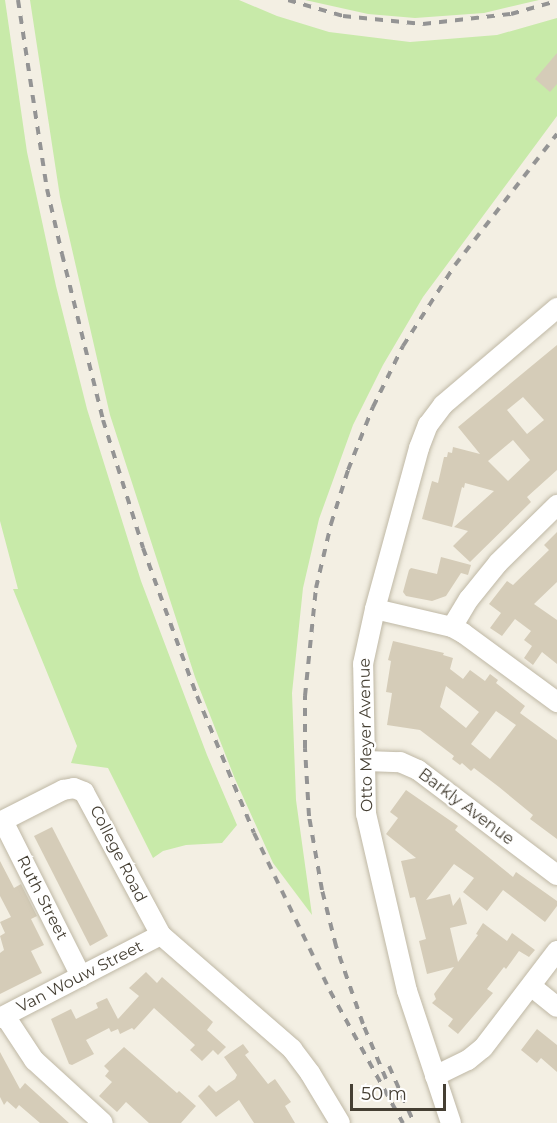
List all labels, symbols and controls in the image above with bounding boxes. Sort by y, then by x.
street label: Otto Meyer Avenue [355,658,377,812]
street label: Barkly Avenue [414,765,518,849]
street label: College Road [85,802,151,906]
street label: Ruth Street [13,853,71,943]
street label: Van Wouw Street [14,937,146,1017]
scale bar [353,1072,449,1110]
text: 50 m [361,1083,407,1105]

